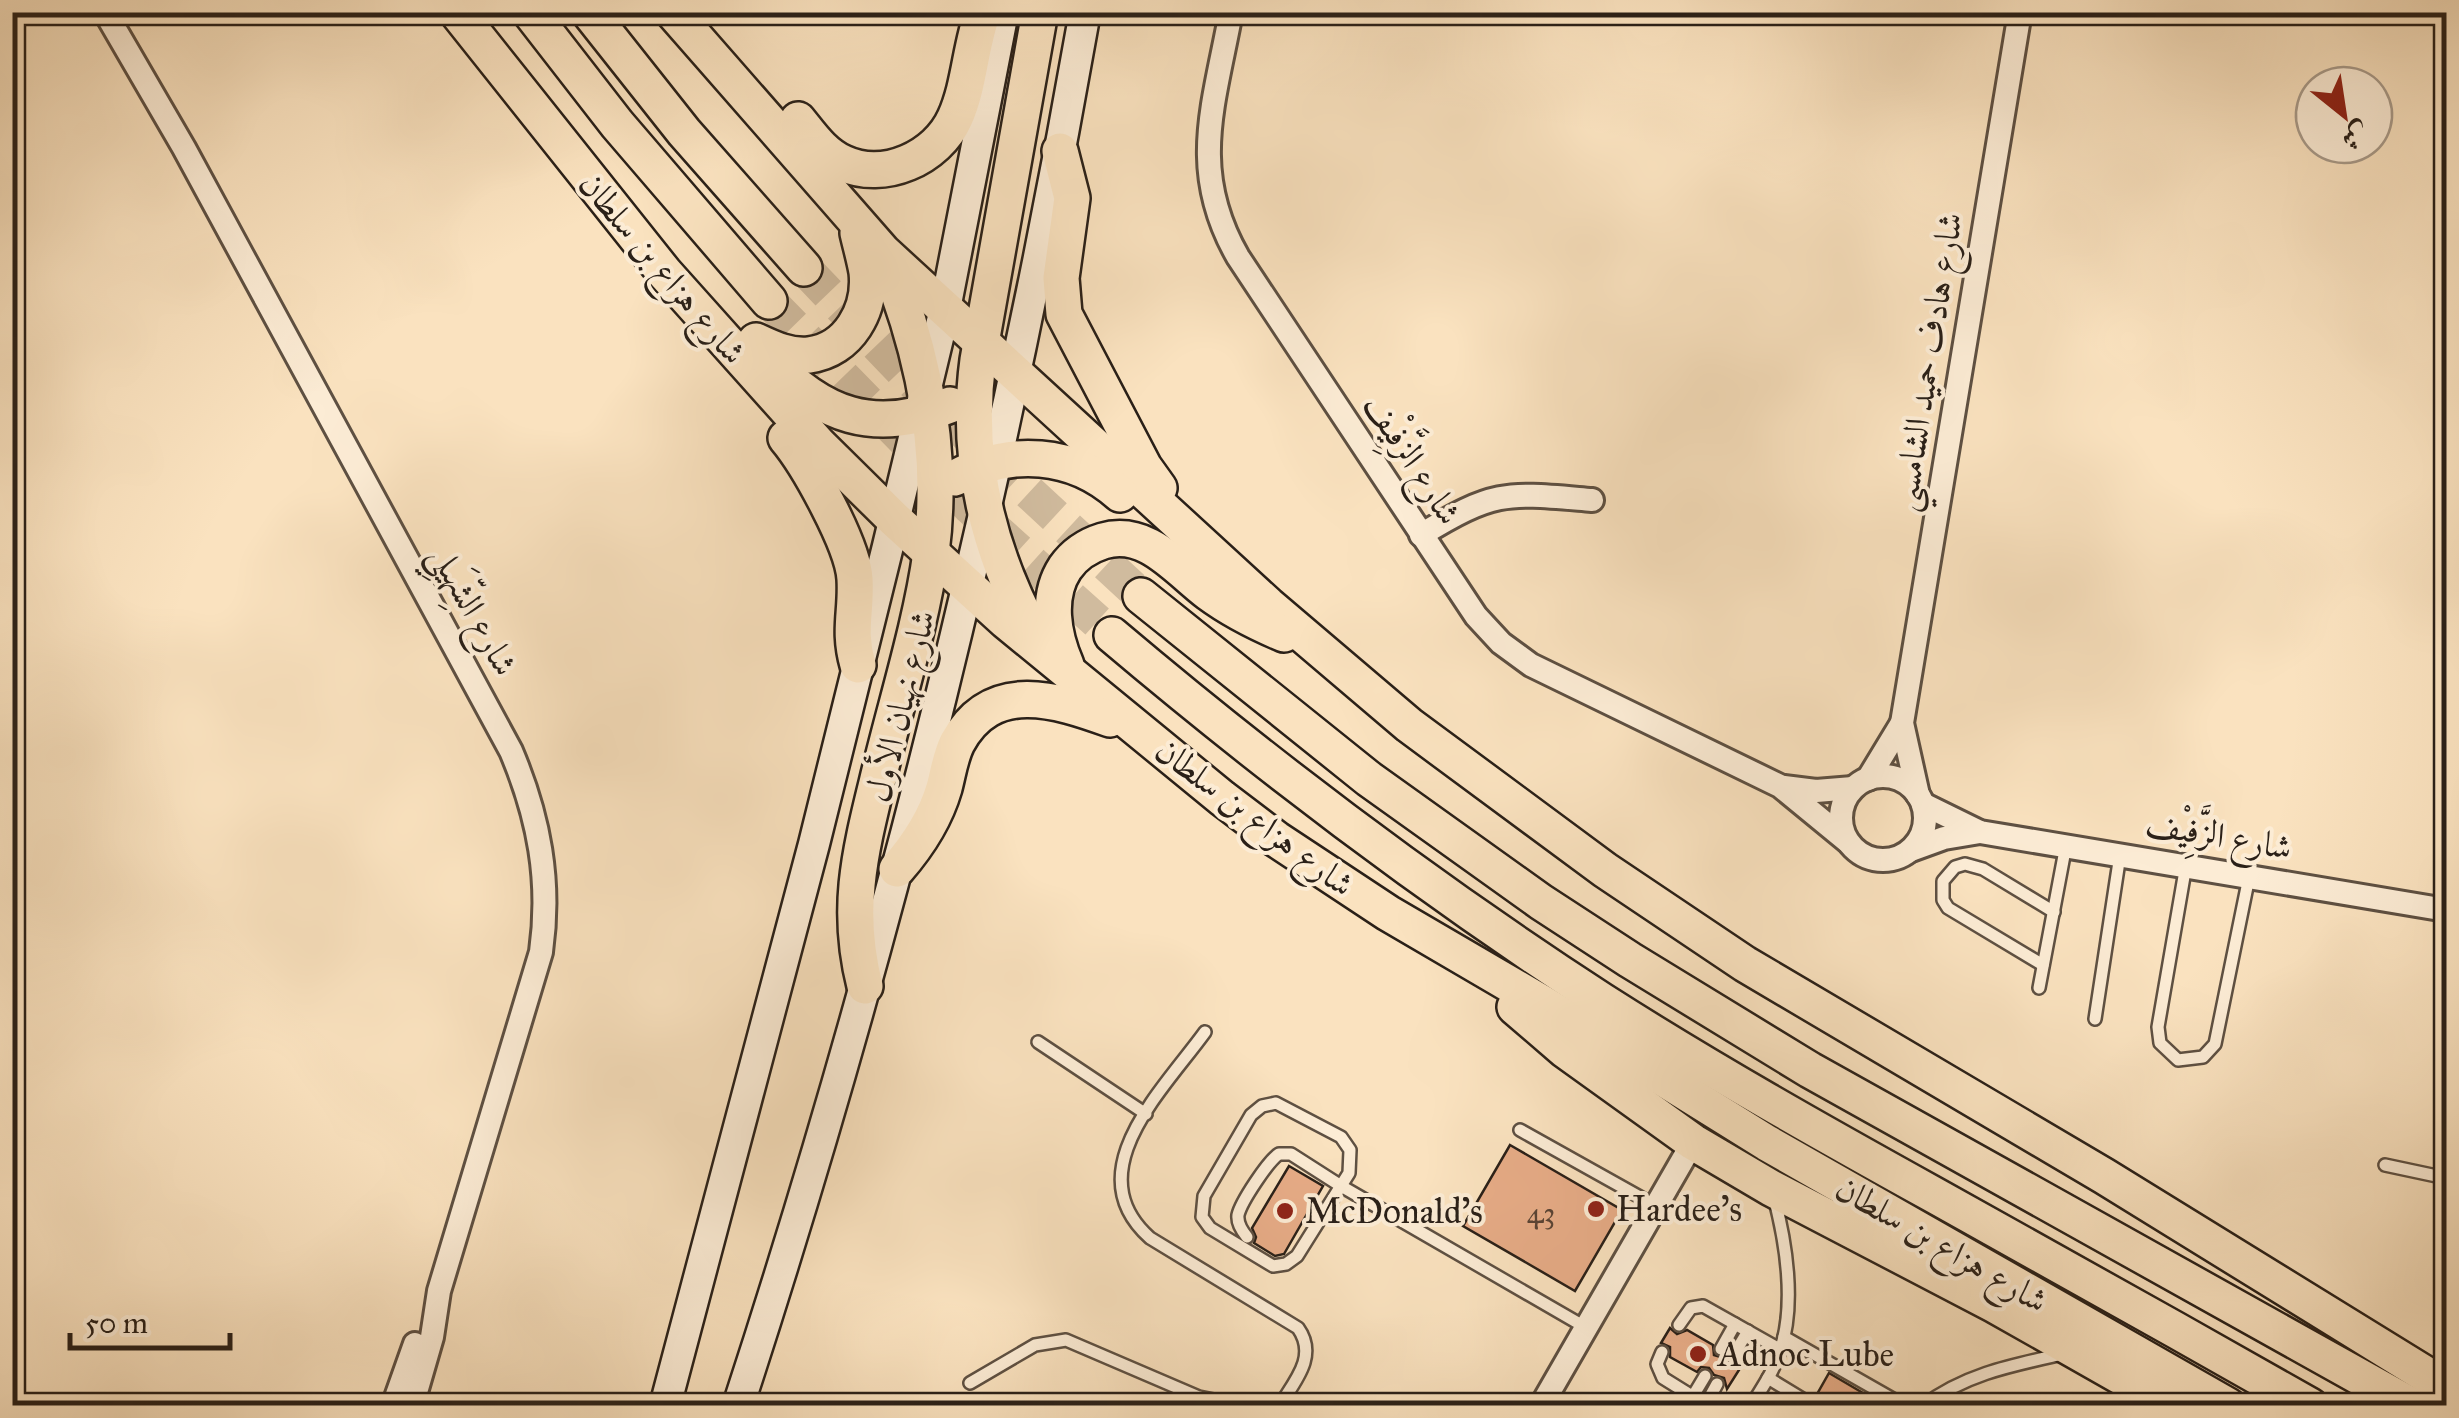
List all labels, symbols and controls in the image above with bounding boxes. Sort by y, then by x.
north arrow [2294,65,2394,165]
text: ش [2335,114,2377,158]
street label: شارع هزاع بن سلطان [564,163,756,378]
street label: شارع هادف حميد الشامسي [1883,210,1983,516]
street label: شارع الزَّفِيْف [1348,381,1477,537]
street label: شارع الشِّهَيلِي [410,535,531,689]
street label: شارع نهيان الأول [853,605,952,808]
street label: شارع هزاع بن سلطان [1143,729,1363,912]
street label: شارع الزَّفِيْف [2141,794,2297,877]
street label: شارع هزاع بن سلطان [1824,1166,2056,1329]
place label: Hardee's [1616,1188,1742,1231]
place label: McDonald's [1305,1190,1483,1233]
house number: 43 [1527,1195,1555,1231]
marker: Hardee's [1585,1198,1607,1220]
marker: McDonald's [1274,1200,1296,1222]
scale bar [70,1288,230,1350]
text: 50 m [85,1305,148,1341]
place label: Adnoc Lube [1716,1333,1894,1376]
marker: Adnoc Lube [1687,1343,1709,1365]

